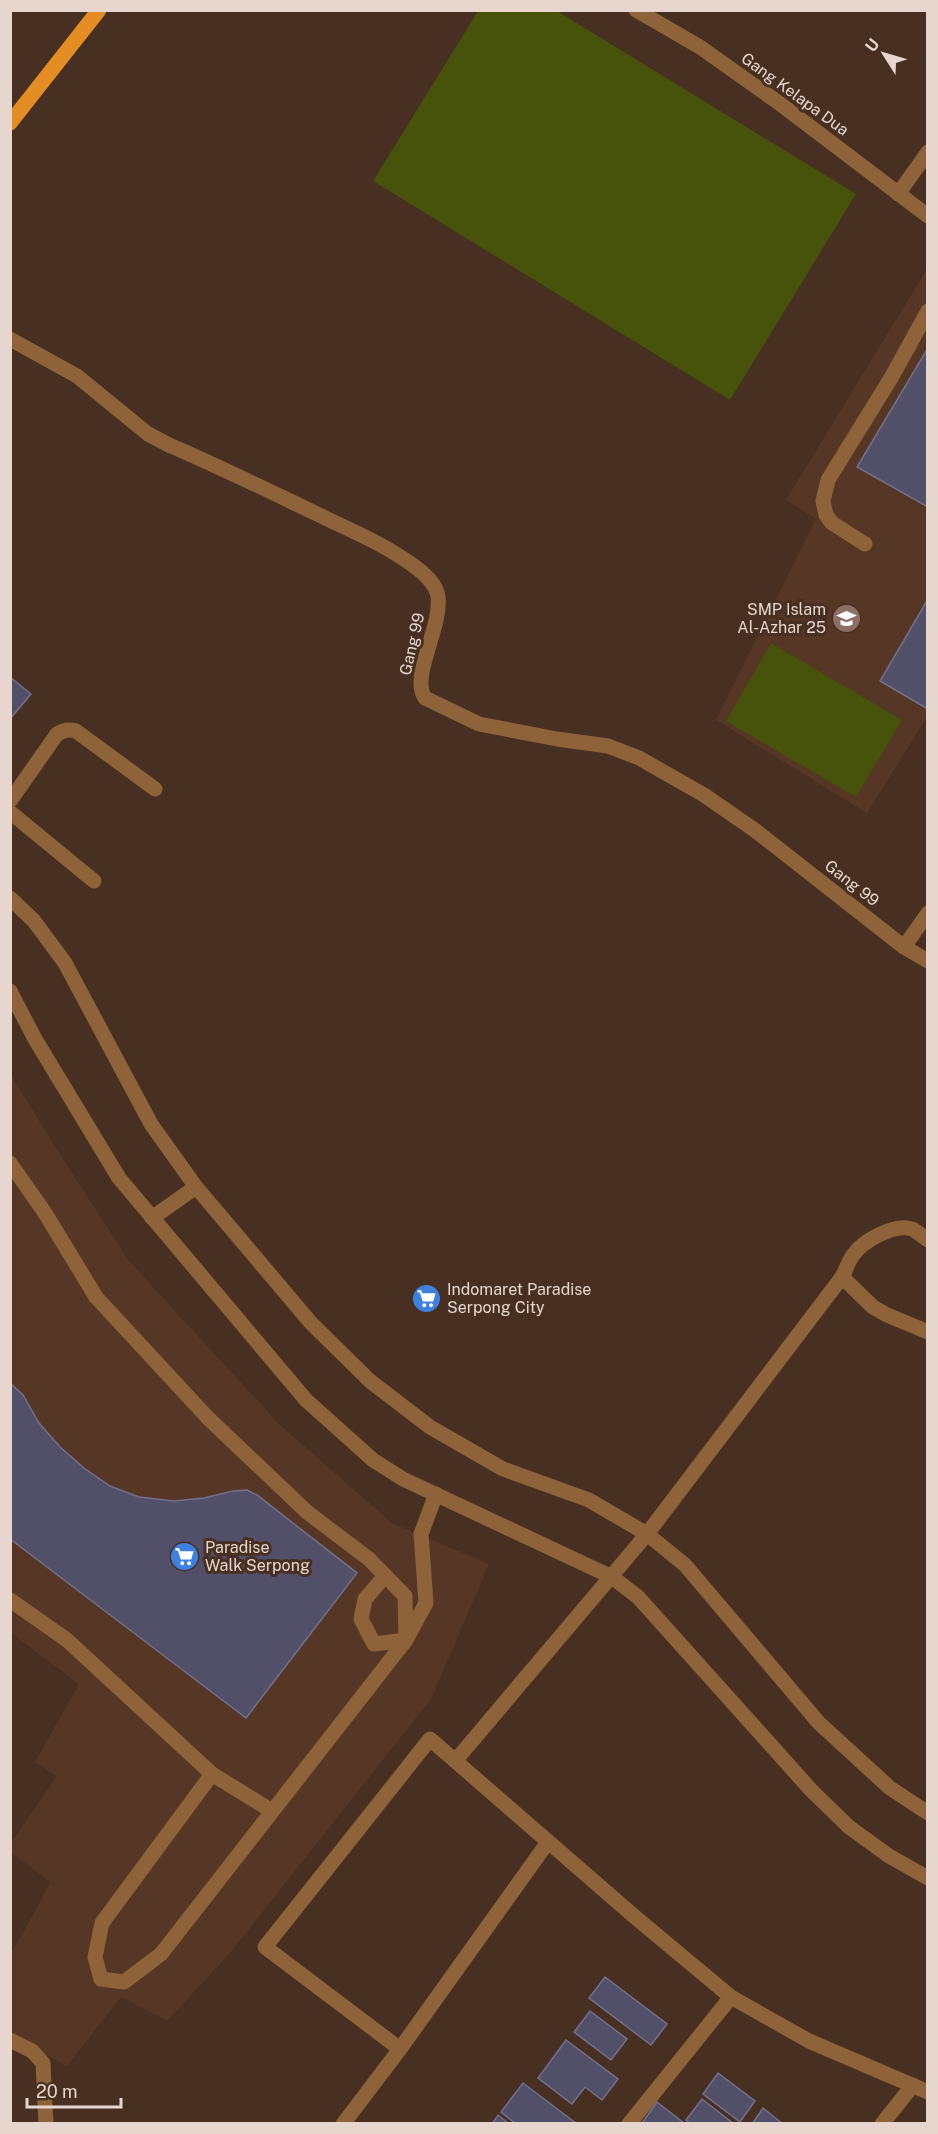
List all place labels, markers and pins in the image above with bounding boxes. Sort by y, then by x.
place label: SMP Islam Al-Azhar 25 [737,600,826,637]
school or university icon: SMP Islam Al-Azhar 25 [831,602,863,634]
place label: Indomaret Paradise Serpong City [447,1280,591,1317]
supermarket icon: Indomaret Paradise Serpong City [410,1282,442,1314]
place label: Paradise Walk Serpong [205,1538,310,1575]
supermarket icon: Paradise Walk Serpong [168,1540,200,1572]

